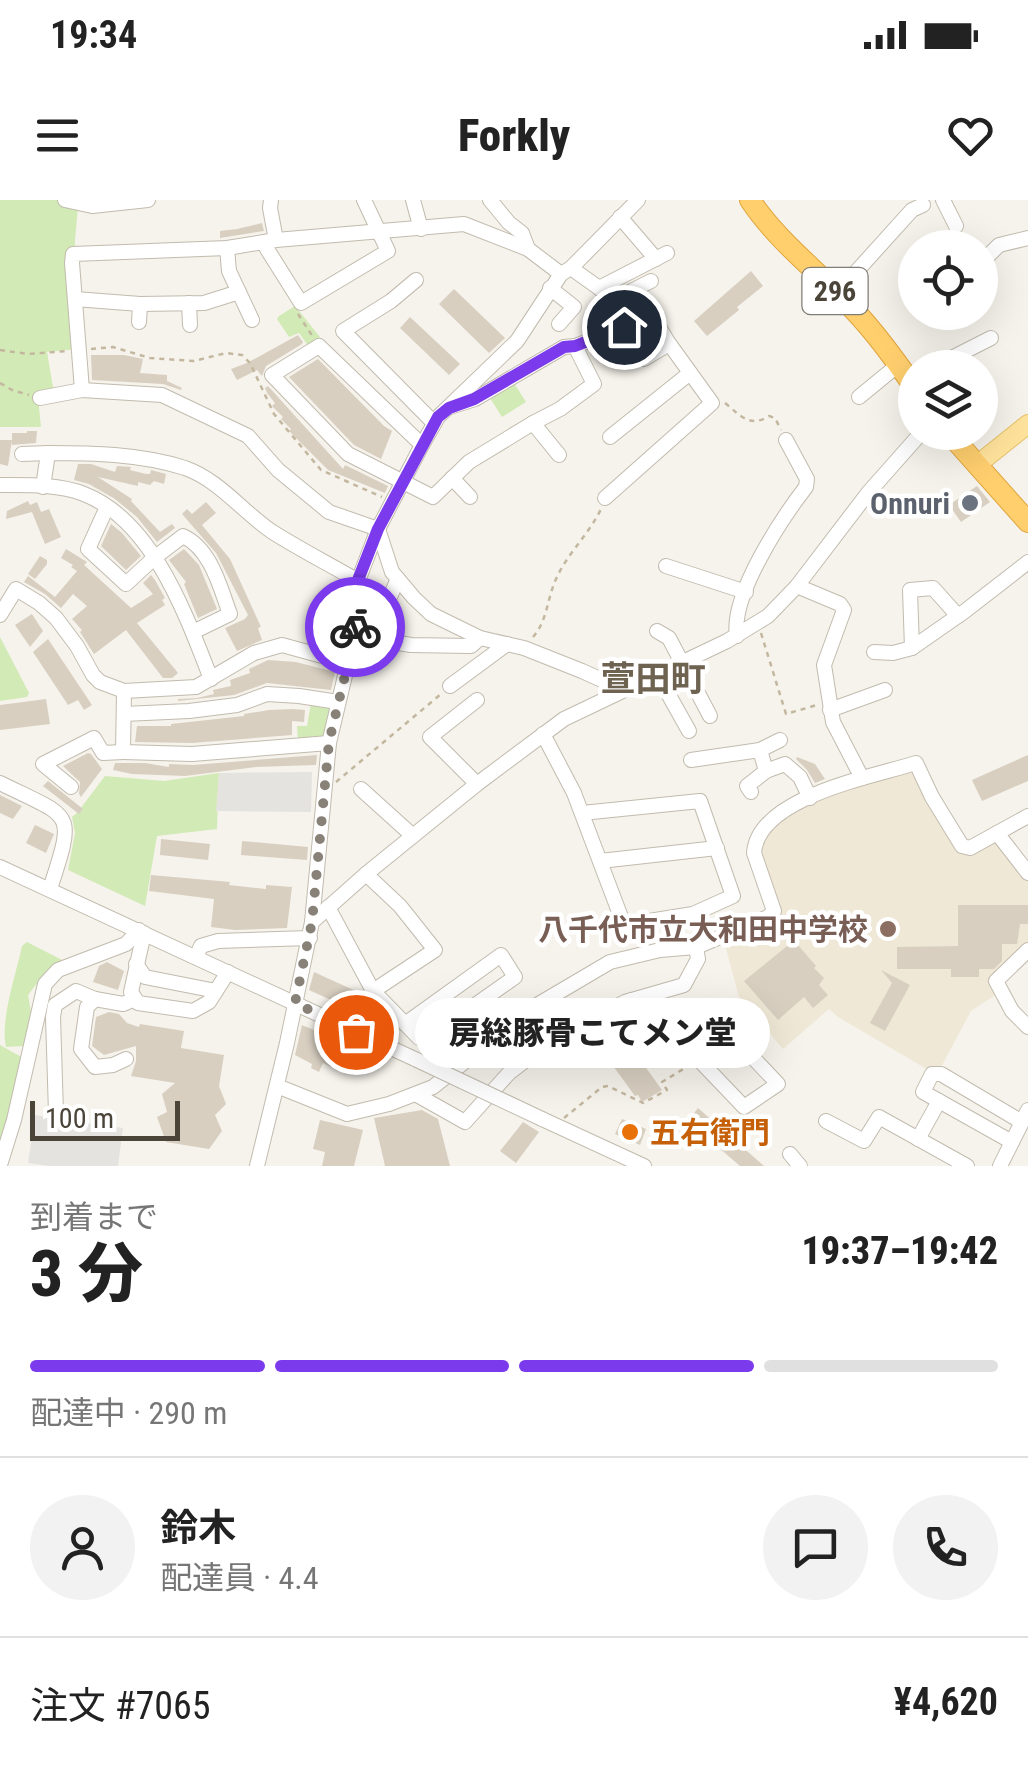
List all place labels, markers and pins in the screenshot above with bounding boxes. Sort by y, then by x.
pin [582,285,667,370]
place label: Onnuri [870,486,950,521]
marker: Onnuri [959,492,981,514]
place label: 八千代市立大和田中学校 [538,912,868,947]
marker: 八千代市立大和田中学校 [877,918,899,940]
pin [314,990,399,1075]
callout: 房総豚骨こてメン堂 [416,997,771,1067]
place label: 五右衛門 [650,1115,770,1150]
marker: 五右衛門 [619,1121,641,1143]

